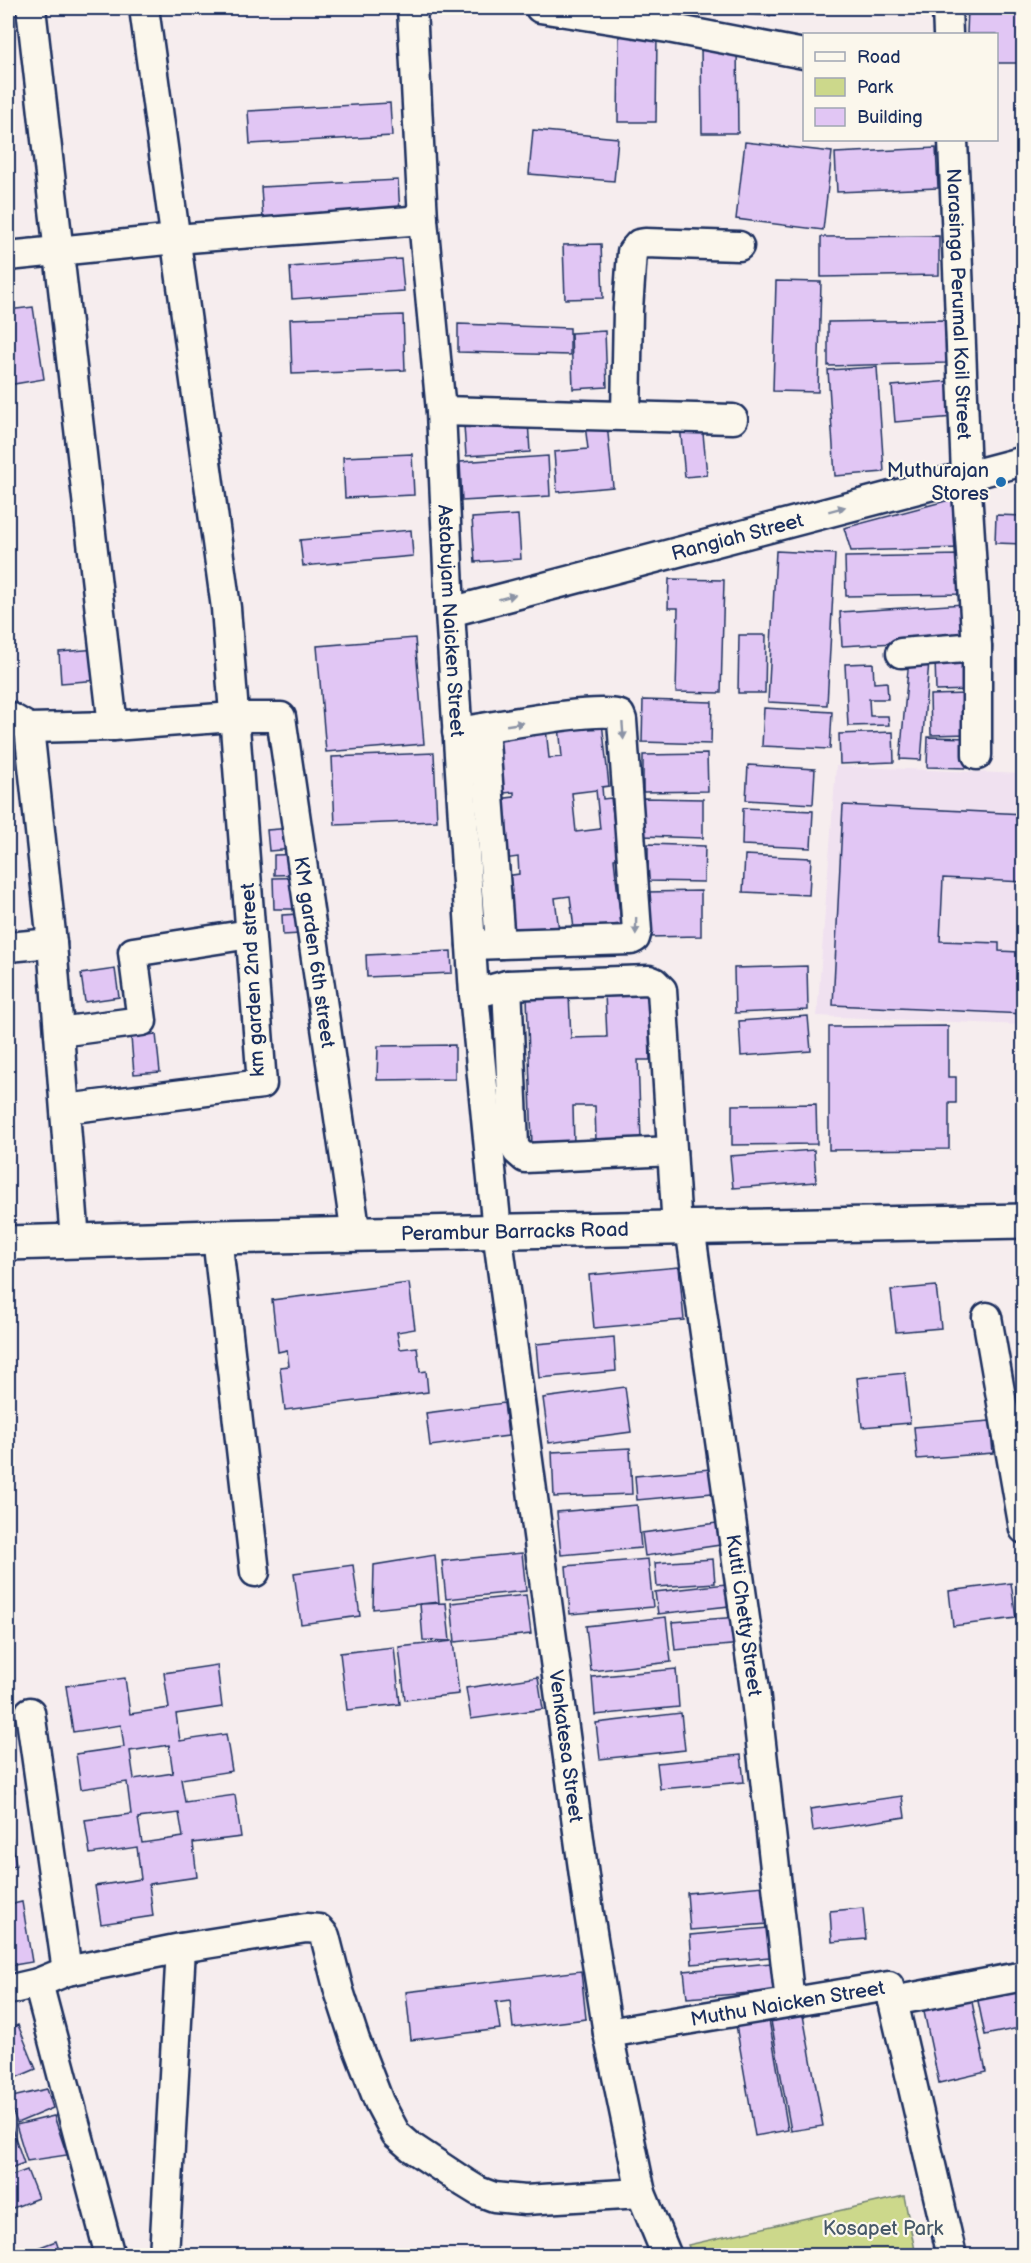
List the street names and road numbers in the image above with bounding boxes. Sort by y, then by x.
street label: Narasinga Perumal Koil Street [941,168,976,440]
street label: Astabujam Naicken Street [432,504,469,738]
street label: Rangiah Street [669,509,806,566]
street label: KM garden 6th street [288,855,340,1049]
street label: km garden 2nd street [236,882,270,1078]
street label: Perambur Barracks Road [401,1218,629,1246]
street label: Kutti Chetty Street [720,1533,767,1697]
street label: Venkatesa Street [543,1669,588,1824]
street label: Muthu Naicken Street [689,1976,886,2032]

